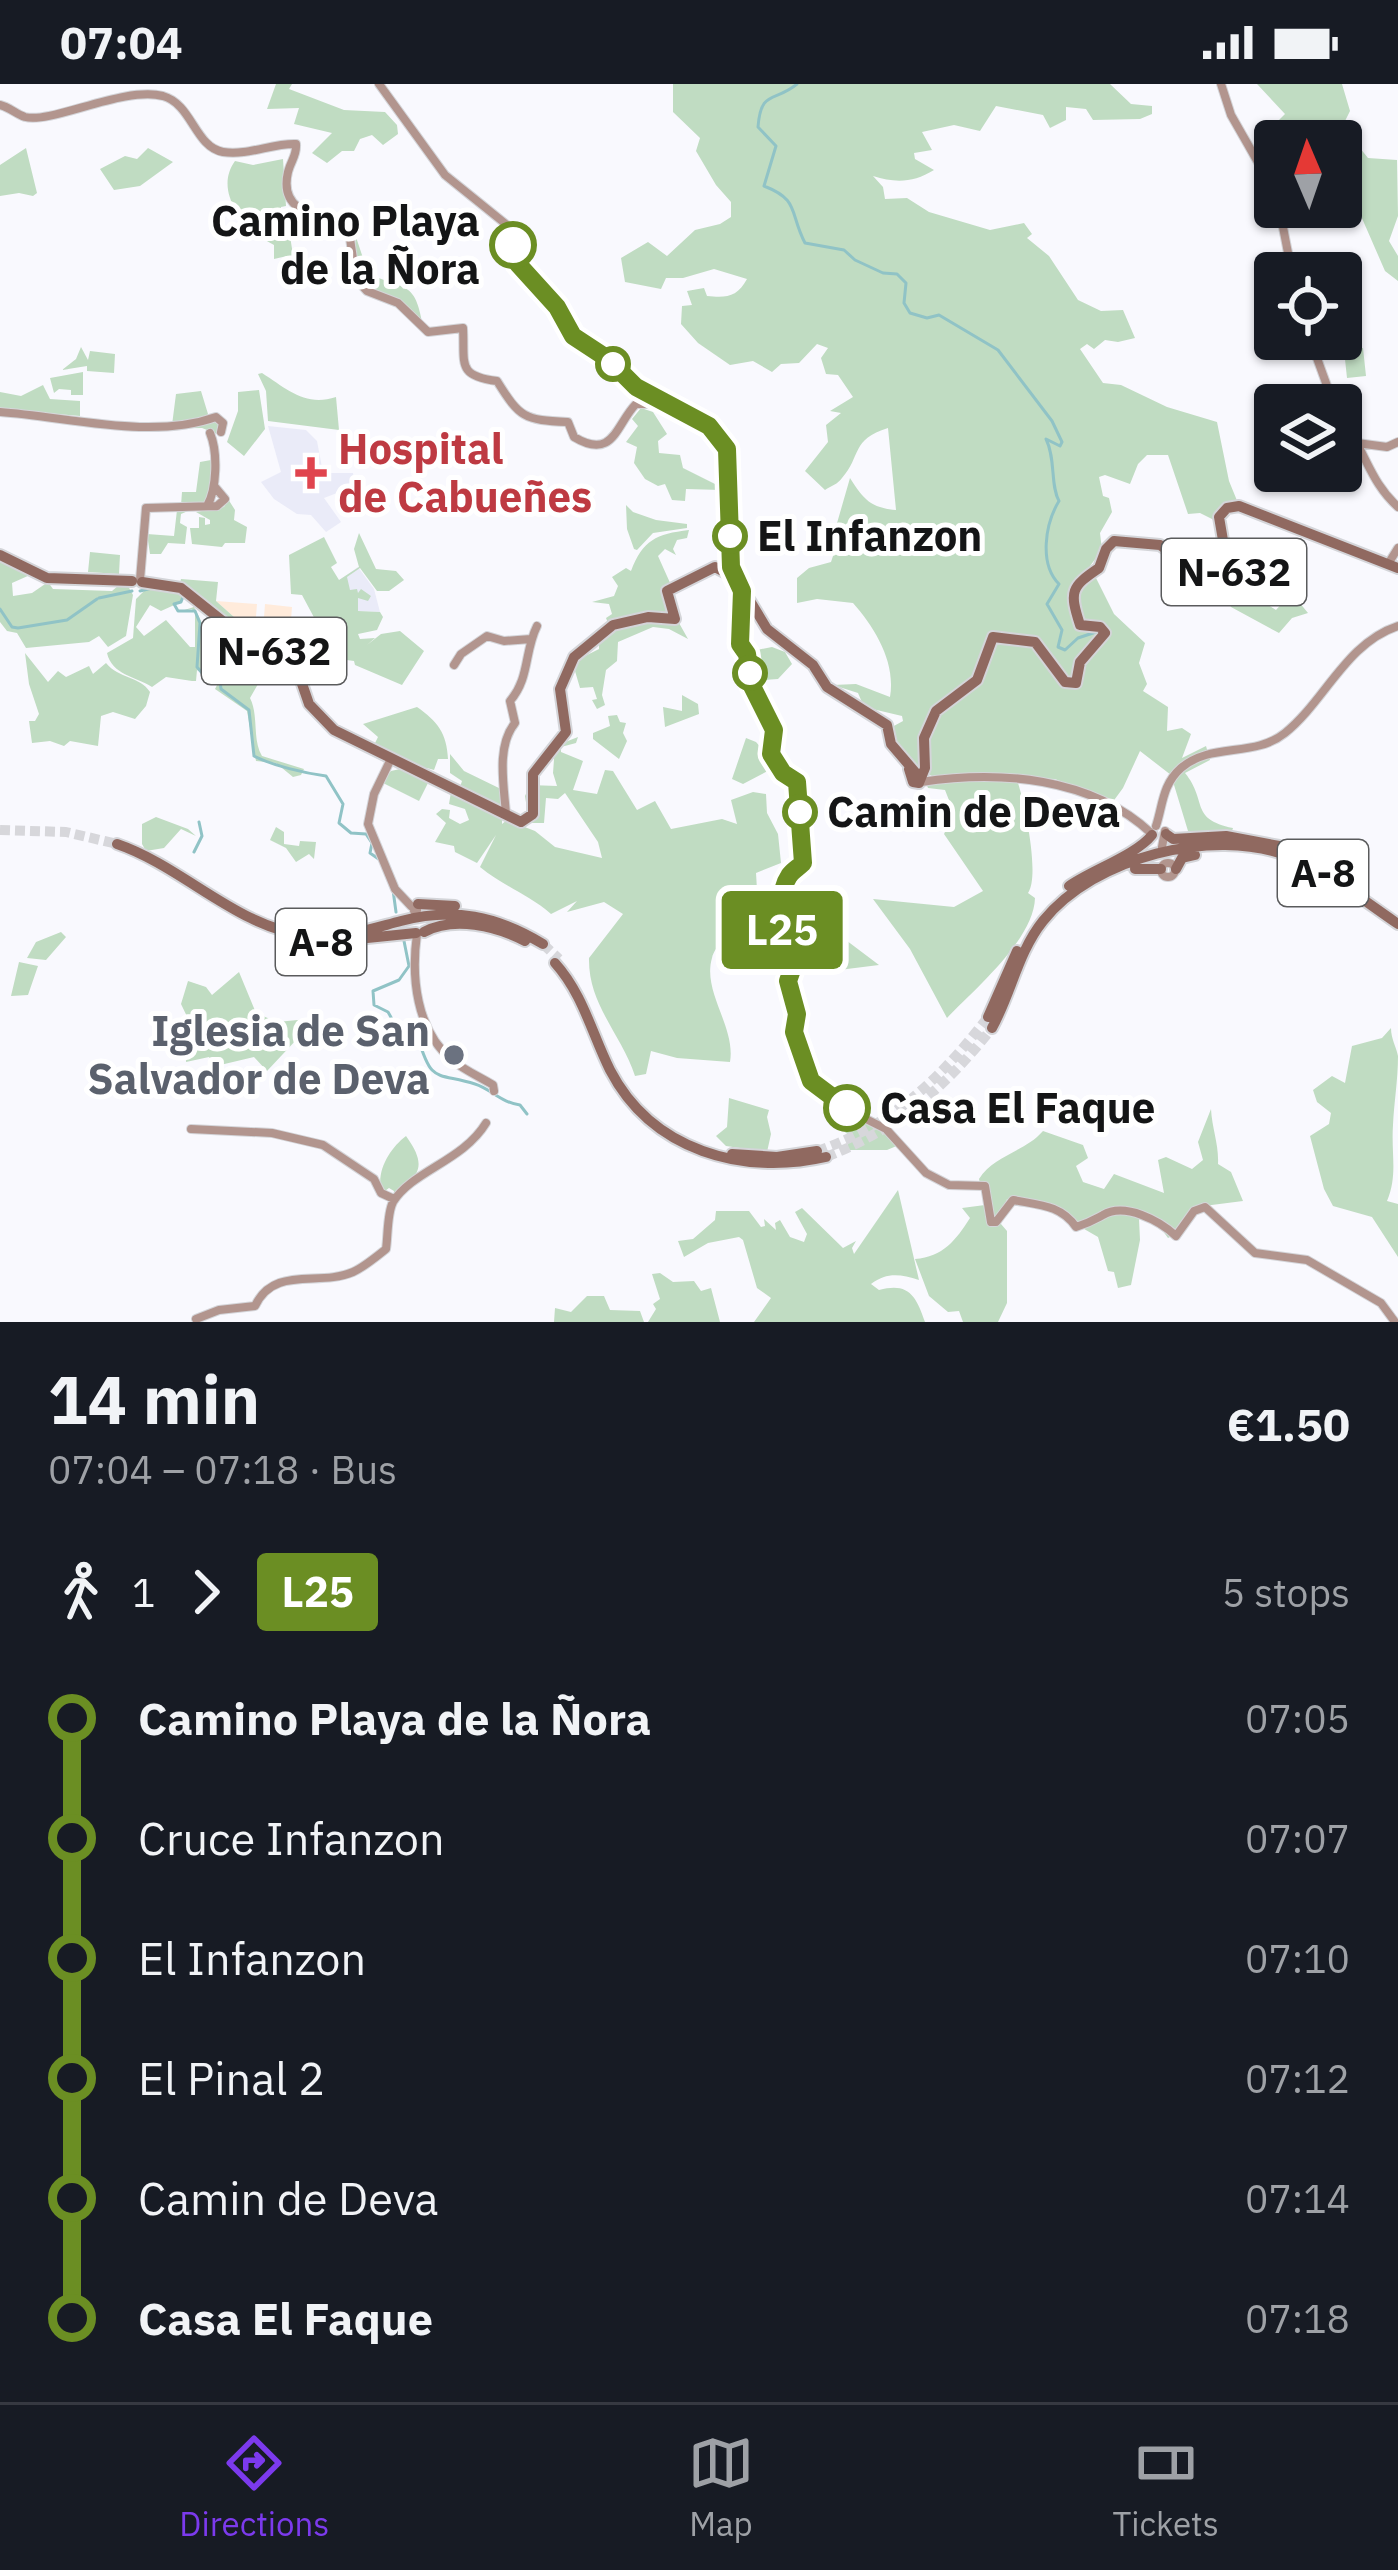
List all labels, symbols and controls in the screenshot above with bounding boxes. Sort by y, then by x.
text: 07:04 [60,13,183,71]
north arrow [1254,120,1362,228]
map controls [1254,120,1362,492]
place label: Camino Playa de la Ñora [211,193,480,296]
marker: Camino Playa de la Ñora [491,223,535,267]
button: locate [1254,252,1362,360]
unlabelled marker [597,348,629,380]
button: layers [1254,384,1362,492]
place label: Hospital de Cabueñes [338,421,592,524]
marker: Hospital de Cabueñes [295,457,327,489]
place label: El Infanzon [757,508,982,563]
marker: El Infanzon [714,520,746,552]
road number: N-632 [1162,539,1306,605]
road number: N-632 [202,618,346,684]
unlabelled marker [734,657,766,689]
place label: Camin de Deva [827,784,1120,839]
marker: Camin de Deva [784,796,816,828]
road number: A-8 [1278,840,1368,906]
line badge: L25 [713,891,851,969]
text: L25 [746,902,818,957]
road number: A-8 [276,909,366,975]
place label: Iglesia de San Salvador de Deva [88,1003,430,1106]
marker: Iglesia de San Salvador de Deva [441,1042,467,1068]
place label: Casa El Faque [880,1080,1155,1135]
marker: Casa El Faque [825,1086,869,1130]
text: 14 min [48,1356,260,1442]
text: €1.50 [1227,1395,1350,1453]
text: 07:04 – 07:18 · Bus [48,1444,397,1495]
icon: walk [48,1559,114,1625]
icon: forward [173,1559,239,1625]
text: L25 [281,1564,354,1619]
text: 1 [132,1567,155,1618]
text: 5 stops [1222,1567,1350,1618]
text: Camino Playa de la Ñora [138,1689,651,1747]
text: 07:05 [1245,1693,1350,1744]
text: Cruce Infanzon [138,1809,445,1867]
text: 07:07 [1245,1813,1350,1864]
text: El Infanzon [138,1929,366,1987]
text: 07:10 [1245,1933,1350,1984]
text: El Pinal 2 [138,2049,325,2107]
text: 07:12 [1245,2053,1350,2104]
text: Camin de Deva [138,2169,438,2227]
text: 07:14 [1245,2173,1350,2224]
text: Casa El Faque [138,2289,433,2347]
text: 07:18 [1245,2293,1350,2344]
tab: Directions [179,2430,329,2545]
tab: Map [688,2430,754,2545]
tab: Tickets [1112,2430,1219,2545]

